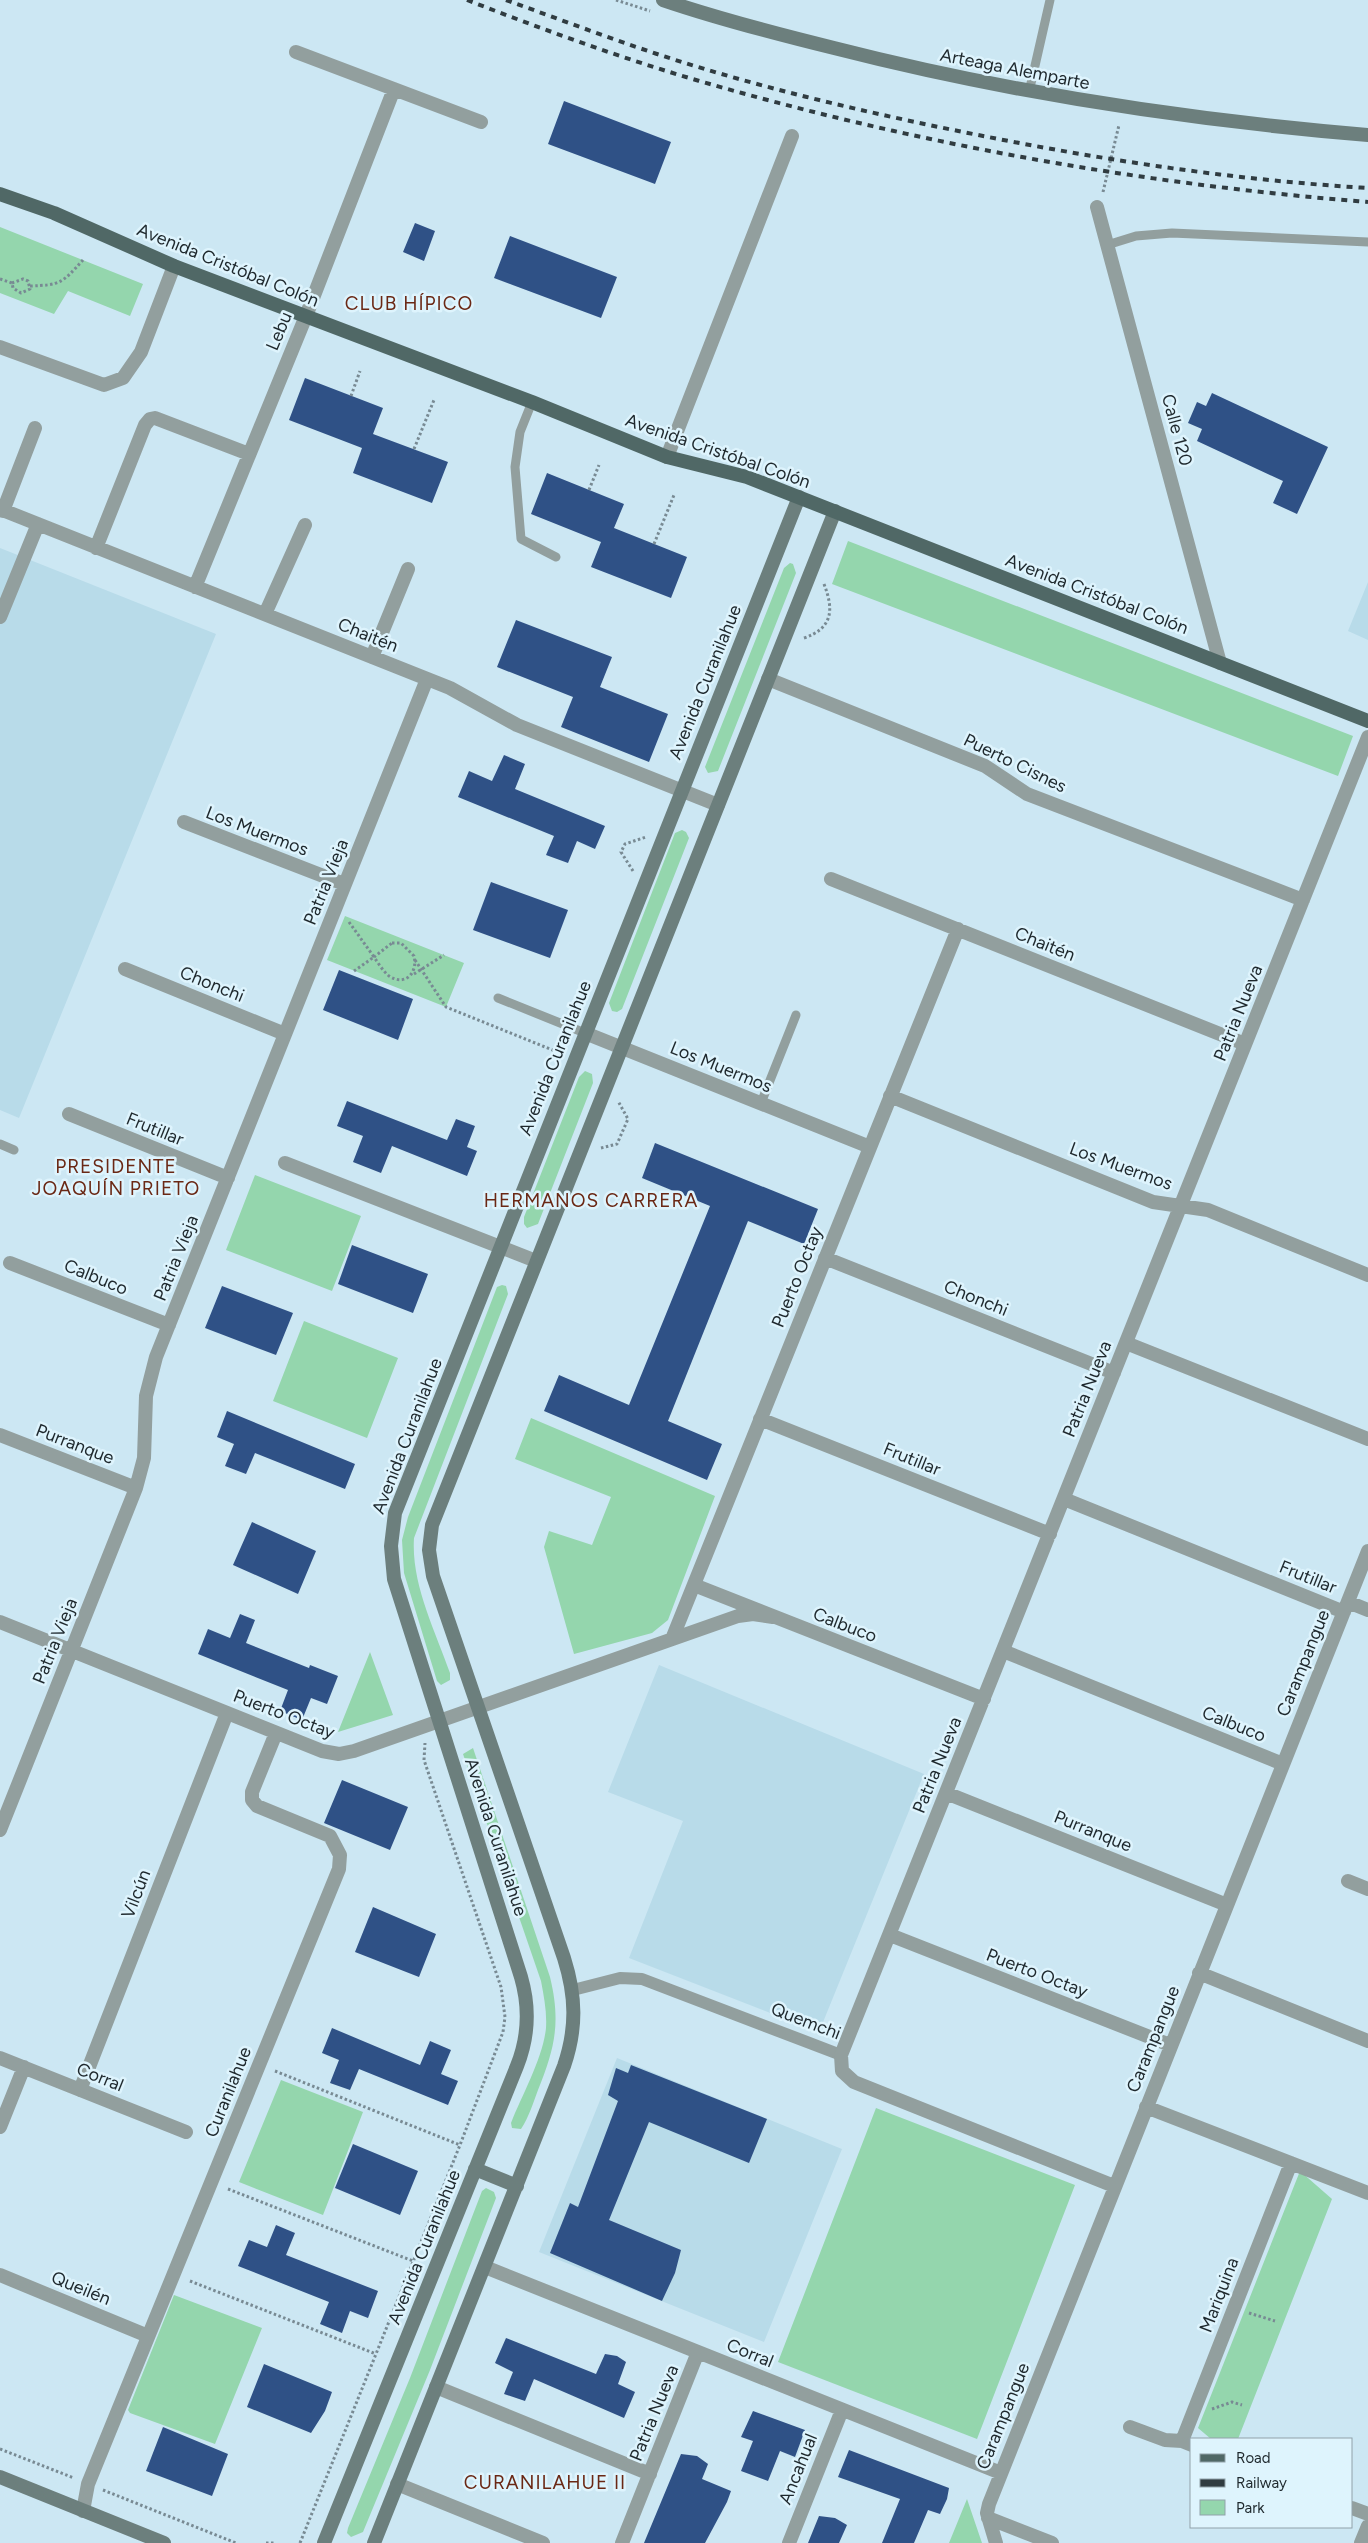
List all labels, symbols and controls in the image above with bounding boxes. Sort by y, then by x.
street label: Arteaga Alemparte [938,44,1092,94]
street label: Avenida Cristóbal Colón [134,218,322,312]
district label: CLUB HÍPICO [345,292,473,315]
street label: Lebu [261,308,297,354]
street label: Calle 120 [1157,392,1197,468]
street label: Avenida Cristóbal Colón [623,409,813,493]
street label: Avenida Cristóbal Colón [1002,549,1192,639]
street label: Avenida Curanilahue [664,601,746,763]
street label: Chaitén [335,613,401,657]
street label: Puerto Cisnes [960,729,1070,797]
street label: Los Muermos [203,801,311,861]
street label: Patria Vieja [299,836,353,928]
street label: Chaitén [1012,922,1078,966]
street label: Chonchi [177,961,247,1007]
street label: Patria Nueva [1209,962,1267,1064]
street label: Avenida Curanilahue [514,977,596,1139]
street label: Los Muermos [667,1037,775,1097]
street label: Frutillar [123,1108,187,1150]
street label: Los Muermos [1067,1137,1175,1195]
district label: PRESIDENTE JOAQUÍN PRIETO [32,1155,200,1200]
district label: HERMANOS CARRERA [484,1189,698,1212]
street label: Patria Vieja [149,1212,203,1304]
street label: Puerto Octay [767,1223,827,1331]
street label: Calbuco [61,1254,131,1300]
street label: Chonchi [941,1275,1011,1321]
street label: Patria Nueva [1058,1338,1116,1440]
street label: Avenida Curanilahue [367,1355,447,1517]
street label: Purranque [33,1419,117,1469]
street label: Frutillar [880,1438,944,1480]
street label: Frutillar [1276,1556,1340,1598]
street label: Patria Vieja [28,1595,82,1687]
street label: Calbuco [810,1603,880,1647]
street label: Carampangue [1272,1606,1334,1720]
street label: Puerto Octay [230,1685,338,1744]
street label: Calbuco [1199,1701,1269,1747]
street label: Patria Nueva [908,1714,966,1816]
street label: Avenida Curanilahue [460,1755,532,1919]
street label: Purranque [1051,1805,1135,1857]
street label: Vilcún [117,1867,155,1921]
street label: Puerto Octay [983,1944,1091,2003]
street label: Carampangue [1122,1982,1184,2096]
street label: Quemchi [768,1998,844,2044]
street label: Curanilahue [200,2043,256,2140]
street label: Corral [73,2058,127,2096]
street label: Avenida Curanilahue [383,2166,465,2328]
street label: Mariquina [1195,2254,1243,2336]
street label: Queilén [48,2266,114,2310]
street label: Corral [723,2334,777,2372]
street label: Carampangue [972,2359,1034,2473]
street label: Patria Nueva [625,2362,683,2464]
street label: Ancahual [774,2430,822,2508]
legend [1190,2438,1353,2528]
text: Road [1236,2449,1271,2467]
district label: CURANILAHUE II [464,2471,626,2494]
text: Railway [1236,2474,1287,2492]
text: Park [1236,2499,1265,2517]

